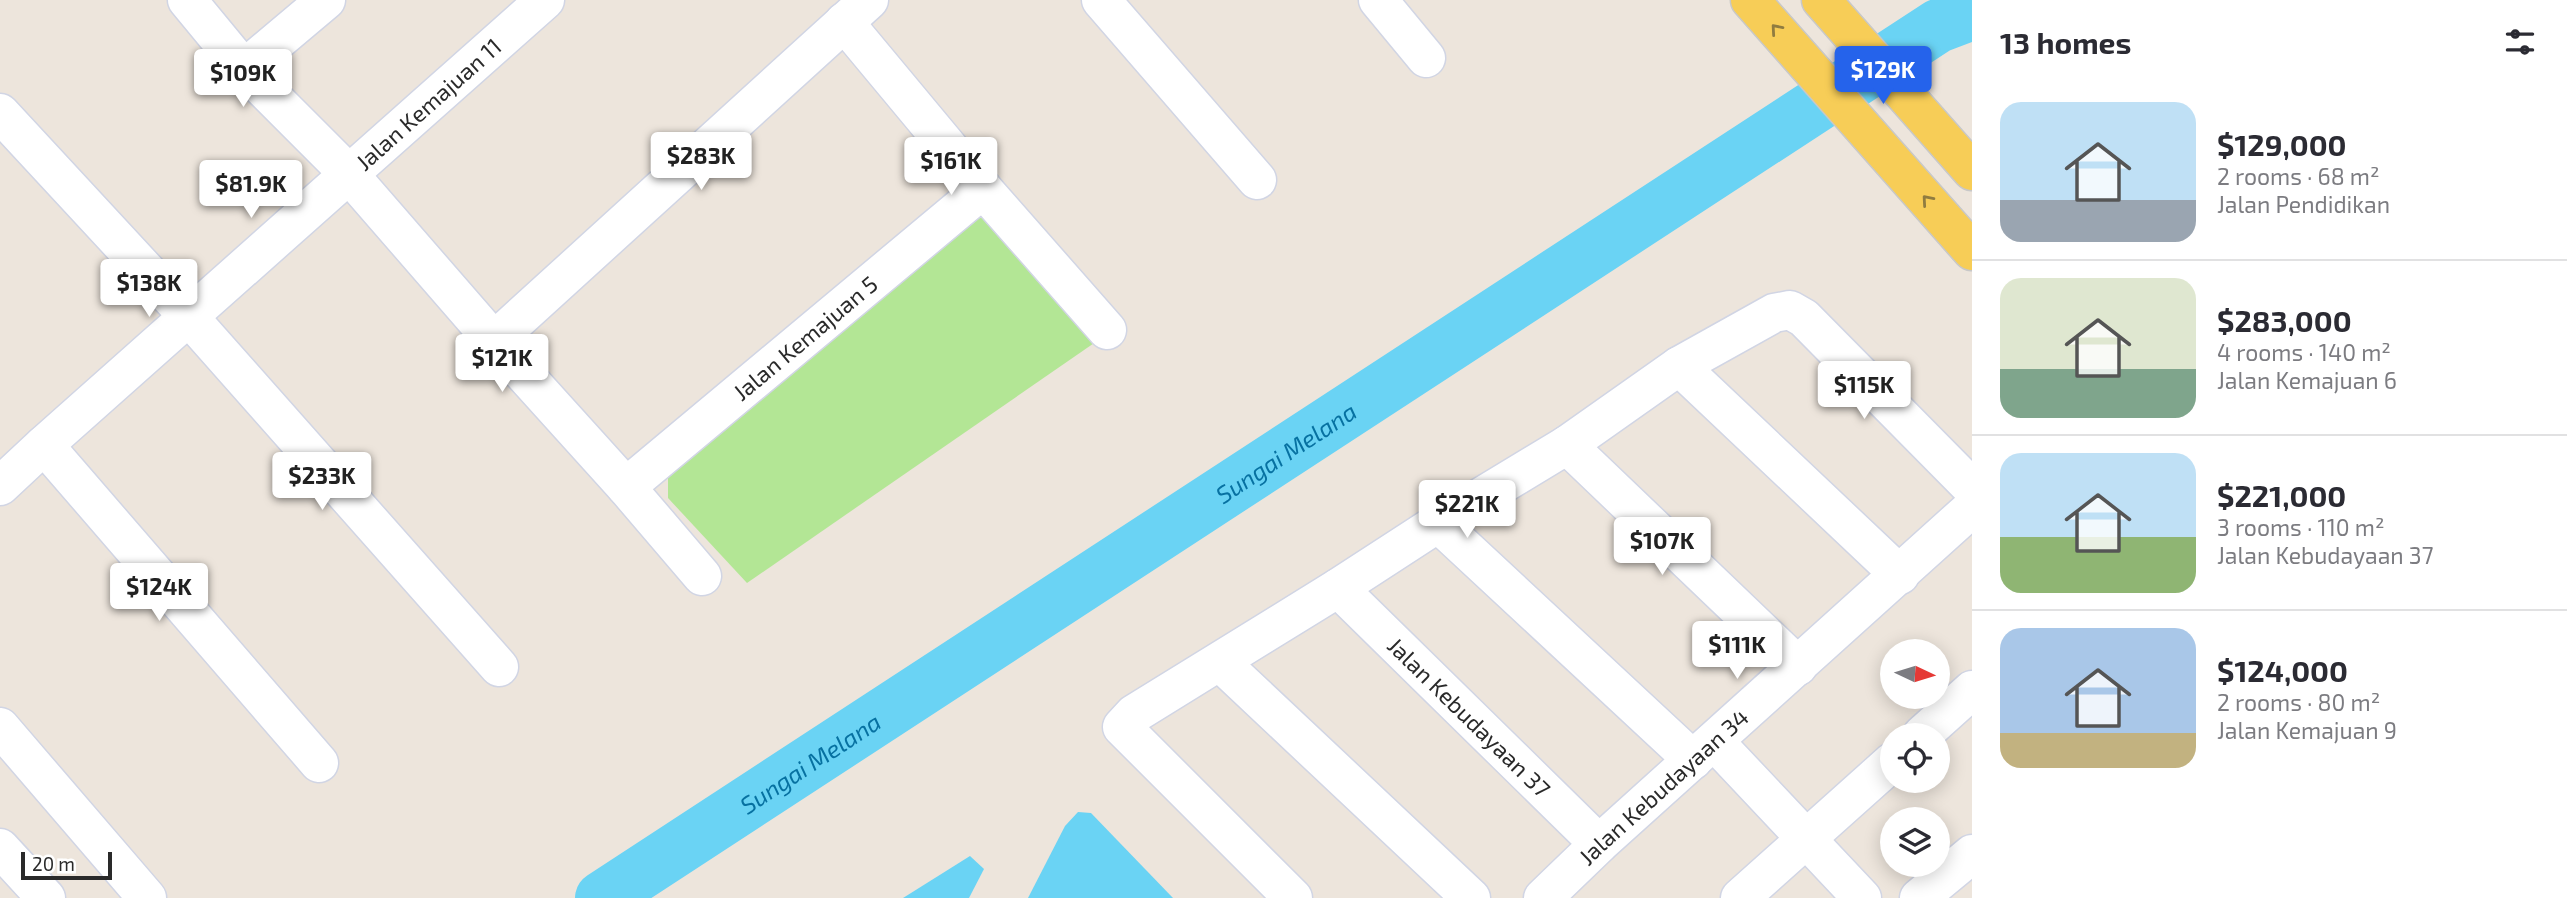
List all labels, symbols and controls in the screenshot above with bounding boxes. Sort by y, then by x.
icon: filters [2501,23,2539,61]
text: 13 homes [2000,24,2131,60]
one-way arrow [1772,25,1784,38]
street label: Jalan Kemajuan 11 [350,32,507,176]
pin: $129K [1834,46,1932,106]
pin: $109K [194,50,292,109]
text: $129K [1851,55,1915,83]
text: $109K [210,58,276,86]
text: $129,000 [2217,126,2347,162]
icon: home [2056,130,2140,214]
pin: $283K [652,132,750,192]
pin: $161K [902,138,1000,197]
text: $283K [667,141,735,169]
text: $161K [920,146,982,174]
pin: $81.9K [194,160,308,220]
text: 2 rooms · 68 m² [2217,162,2380,190]
text: $81.9K [215,169,287,197]
text: Jalan Pendidikan [2217,190,2390,218]
one-way arrow [1923,195,1935,208]
pin: $138K [100,260,198,319]
text: $138K [116,268,182,296]
street label: Jalan Kemajuan 5 [727,269,883,406]
text: $283,000 [2217,302,2352,338]
icon: home [2056,306,2140,390]
pin: $121K [453,334,551,394]
text: 4 rooms · 140 m² [2217,338,2391,366]
text: $121K [471,343,533,371]
pin: $115K [1815,362,1913,421]
text: Jalan Kemajuan 6 [2217,366,2397,394]
text: $115K [1834,370,1894,398]
water label: Sungai Melana [1210,396,1361,508]
pin: $233K [273,452,371,512]
text: $233K [288,461,356,489]
text: $221,000 [2217,477,2346,513]
pin: $221K [1418,480,1516,540]
icon: home [2056,481,2140,565]
text: $221K [1435,489,1499,517]
text: 3 rooms · 110 m² [2217,513,2384,541]
pin: $107K [1613,518,1711,577]
text: $107K [1630,526,1694,554]
text: Jalan Kebudayaan 37 [2217,541,2433,569]
pin: $124K [110,564,208,623]
text: $124K [126,572,192,600]
pin: $111K [1688,622,1786,681]
text: $111K [1708,630,1766,658]
street label: Jalan Kebudayaan 37 [1382,631,1557,803]
north arrow [1880,639,1950,709]
map controls [1880,639,1950,877]
text: $124,000 [2217,652,2348,688]
icon: home [2056,656,2140,740]
text: 2 rooms · 80 m² [2217,688,2380,716]
street label: Jalan Kebudayaan 34 [1573,703,1754,870]
water label: Sungai Melana [734,706,885,819]
text: Jalan Kemajuan 9 [2217,716,2397,744]
button: locate [1880,723,1950,793]
button: layers [1880,807,1950,877]
scale bar [21,849,112,881]
text: 20 m [32,852,75,875]

